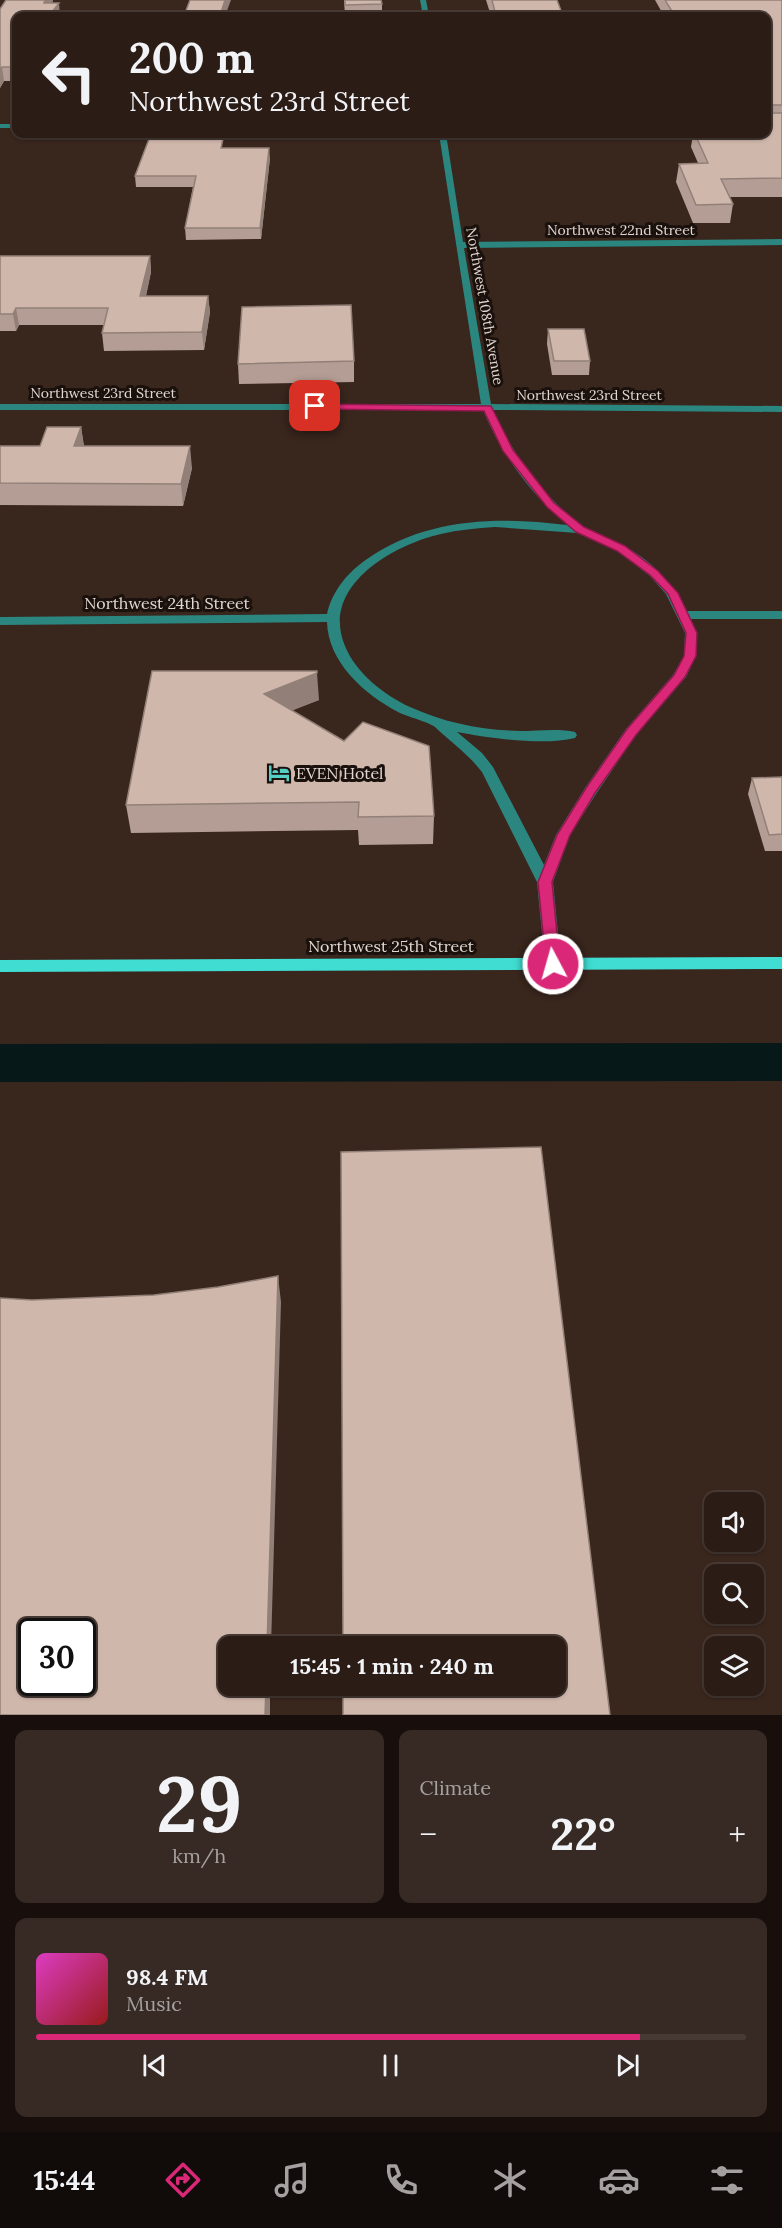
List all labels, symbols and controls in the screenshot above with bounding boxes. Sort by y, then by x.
text: 200 m [129,31,255,85]
icon: left [30,36,108,114]
text: Northwest 23rd Street [129,84,410,118]
street label: Northwest 22nd Street [547,221,696,239]
street label: Northwest 108th Avenue [462,226,508,386]
pin [289,380,340,431]
street label: Northwest 23rd Street [30,384,176,402]
street label: Northwest 23rd Street [516,386,662,404]
icon: arrive [298,389,331,422]
street label: Northwest 24th Street [84,593,251,613]
hotel icon: EVEN Hotel [267,761,291,785]
place label: EVEN Hotel [296,763,383,783]
position arrow [521,932,585,996]
street label: Northwest 25th Street [308,936,475,956]
map controls [704,1492,764,1696]
button: sound [704,1492,764,1552]
button: search [704,1564,764,1624]
speed limit sign: 30 [18,1618,96,1696]
button: layers [704,1636,764,1696]
text: 15:45 · 1 min · 240 m [290,1652,494,1680]
text: 29 [156,1754,243,1853]
text: Climate [420,1775,491,1800]
text: 22° [550,1805,615,1862]
text: − [420,1813,437,1855]
text: + [728,1813,746,1855]
text: km/h [172,1843,226,1868]
text: 98.4 FM [126,1963,208,1991]
text: Music [126,1991,182,2016]
icon: previous [138,2049,171,2082]
icon: pause [374,2049,407,2082]
icon: next [611,2049,644,2082]
icon: directions [162,2159,204,2201]
icon: music [271,2159,313,2201]
icon: phone [380,2159,422,2201]
icon: climate [489,2159,531,2201]
icon: car [598,2159,640,2201]
icon: filters [706,2159,748,2201]
text: 15:44 [33,2163,96,2197]

